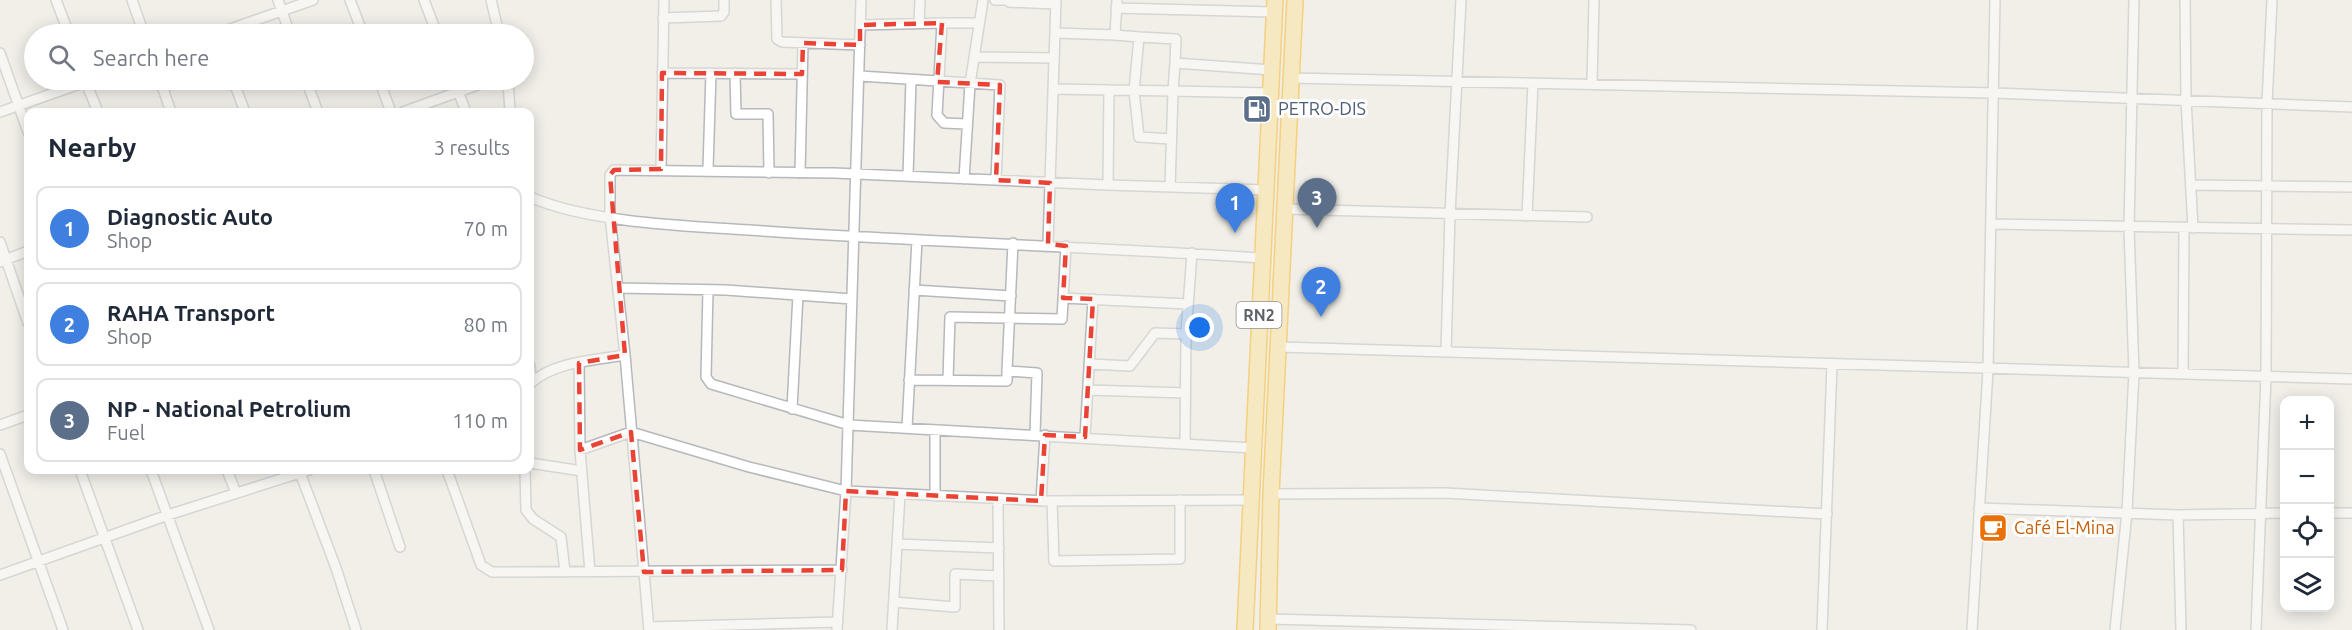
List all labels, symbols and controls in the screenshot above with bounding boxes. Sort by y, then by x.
search box [24,24,534,90]
icon: search [45,41,78,74]
text: Search here [93,45,209,70]
fuel station icon: PETRO-DIS [1241,93,1273,125]
place label: PETRO-DIS [1278,98,1366,118]
text: Nearby [48,133,136,162]
text: 3 results [434,136,510,159]
pin: 3 [1298,178,1336,228]
pin: 1 [1216,184,1254,233]
text: Diagnostic Auto [107,204,273,229]
text: 1 [64,217,75,240]
text: 70 m [464,217,508,240]
text: Shop [107,229,152,252]
pin: 2 [1302,268,1340,317]
text: RAHA Transport [107,300,275,325]
road number: RN2 [1236,302,1282,328]
text: 2 [64,313,75,336]
text: 80 m [464,313,508,336]
your location [1185,313,1214,342]
text: Shop [107,325,152,348]
text: NP - National Petrolium [107,396,351,421]
map controls [2280,396,2334,612]
button: + [2280,396,2334,450]
text: 3 [64,409,75,432]
text: 110 m [452,409,508,432]
text: Fuel [107,421,145,444]
button: − [2280,450,2334,504]
button: locate [2280,504,2334,558]
cafe icon: Café El-Mina [1977,512,2009,544]
place label: Café El-Mina [2014,517,2115,537]
button: layers [2280,558,2334,612]

